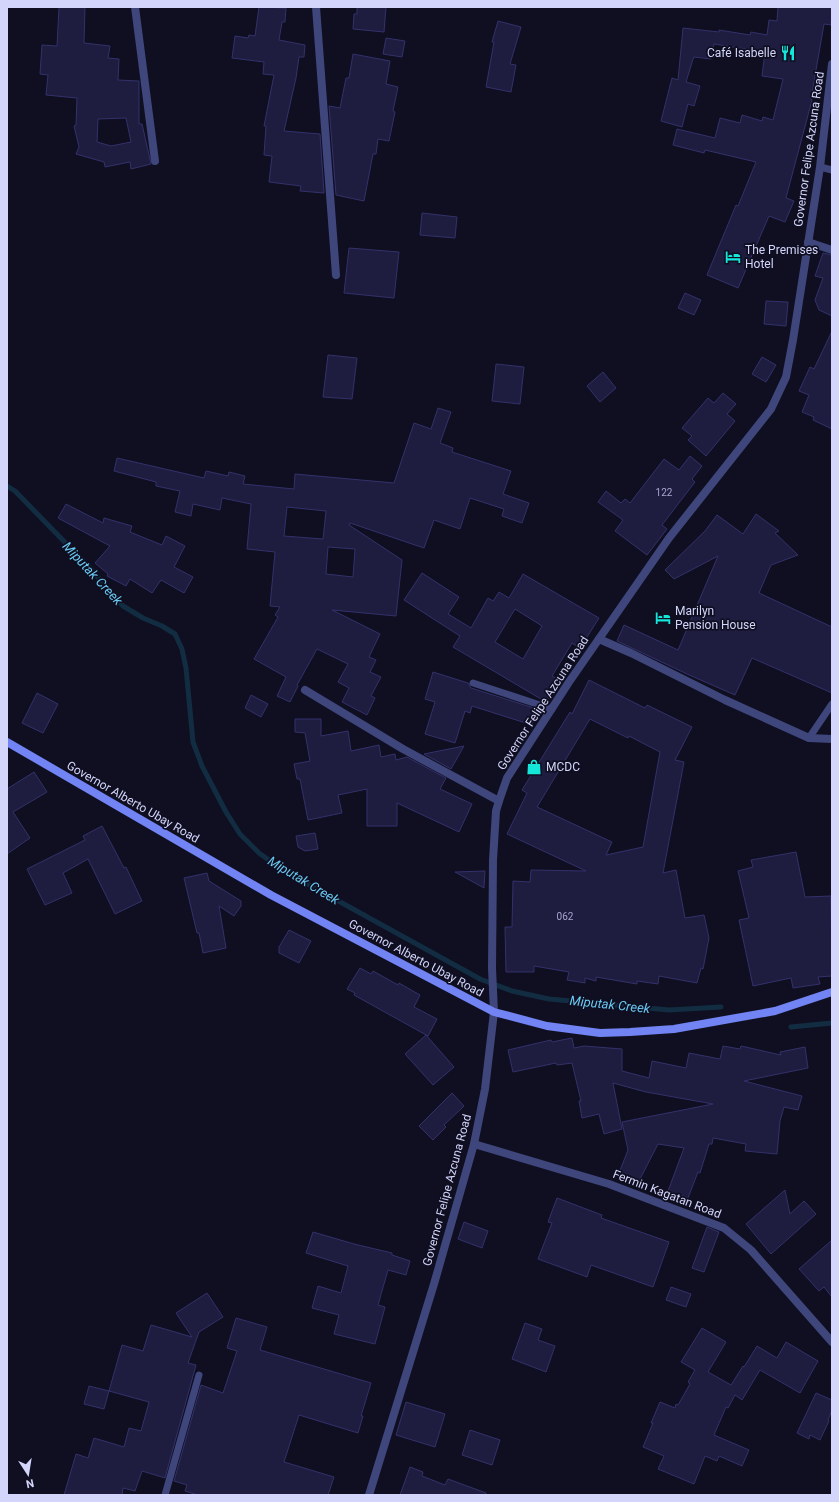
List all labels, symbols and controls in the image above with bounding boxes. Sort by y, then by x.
restaurant icon: Café Isabelle [779,44,797,62]
place label: Café Isabelle [707,46,776,60]
street label: Governor Felipe Azcuna Road [791,70,827,228]
place label: The Premises Hotel [745,243,818,271]
hotel icon: The Premises Hotel [724,248,742,266]
house number: 122 [656,487,673,498]
water label: Miputak Creek [60,539,126,608]
place label: Marilyn Pension House [675,604,756,632]
hotel icon: Marilyn Pension House [654,609,672,627]
street label: Governor Felipe Azcuna Road [494,633,592,773]
street label: Governor Alberto Ubay Road [64,758,202,846]
shop icon: MCDC [525,758,543,776]
place label: MCDC [546,760,580,774]
water label: Miputak Creek [265,853,343,908]
house number: 062 [557,911,574,922]
street label: Governor Alberto Ubay Road [346,916,486,1000]
water label: Miputak Creek [569,993,652,1016]
street label: Governor Felipe Azcuna Road [420,1112,474,1268]
street label: Fermin Kagatan Road [611,1167,723,1221]
north arrow [8,1454,48,1494]
text: N [25,1476,35,1491]

